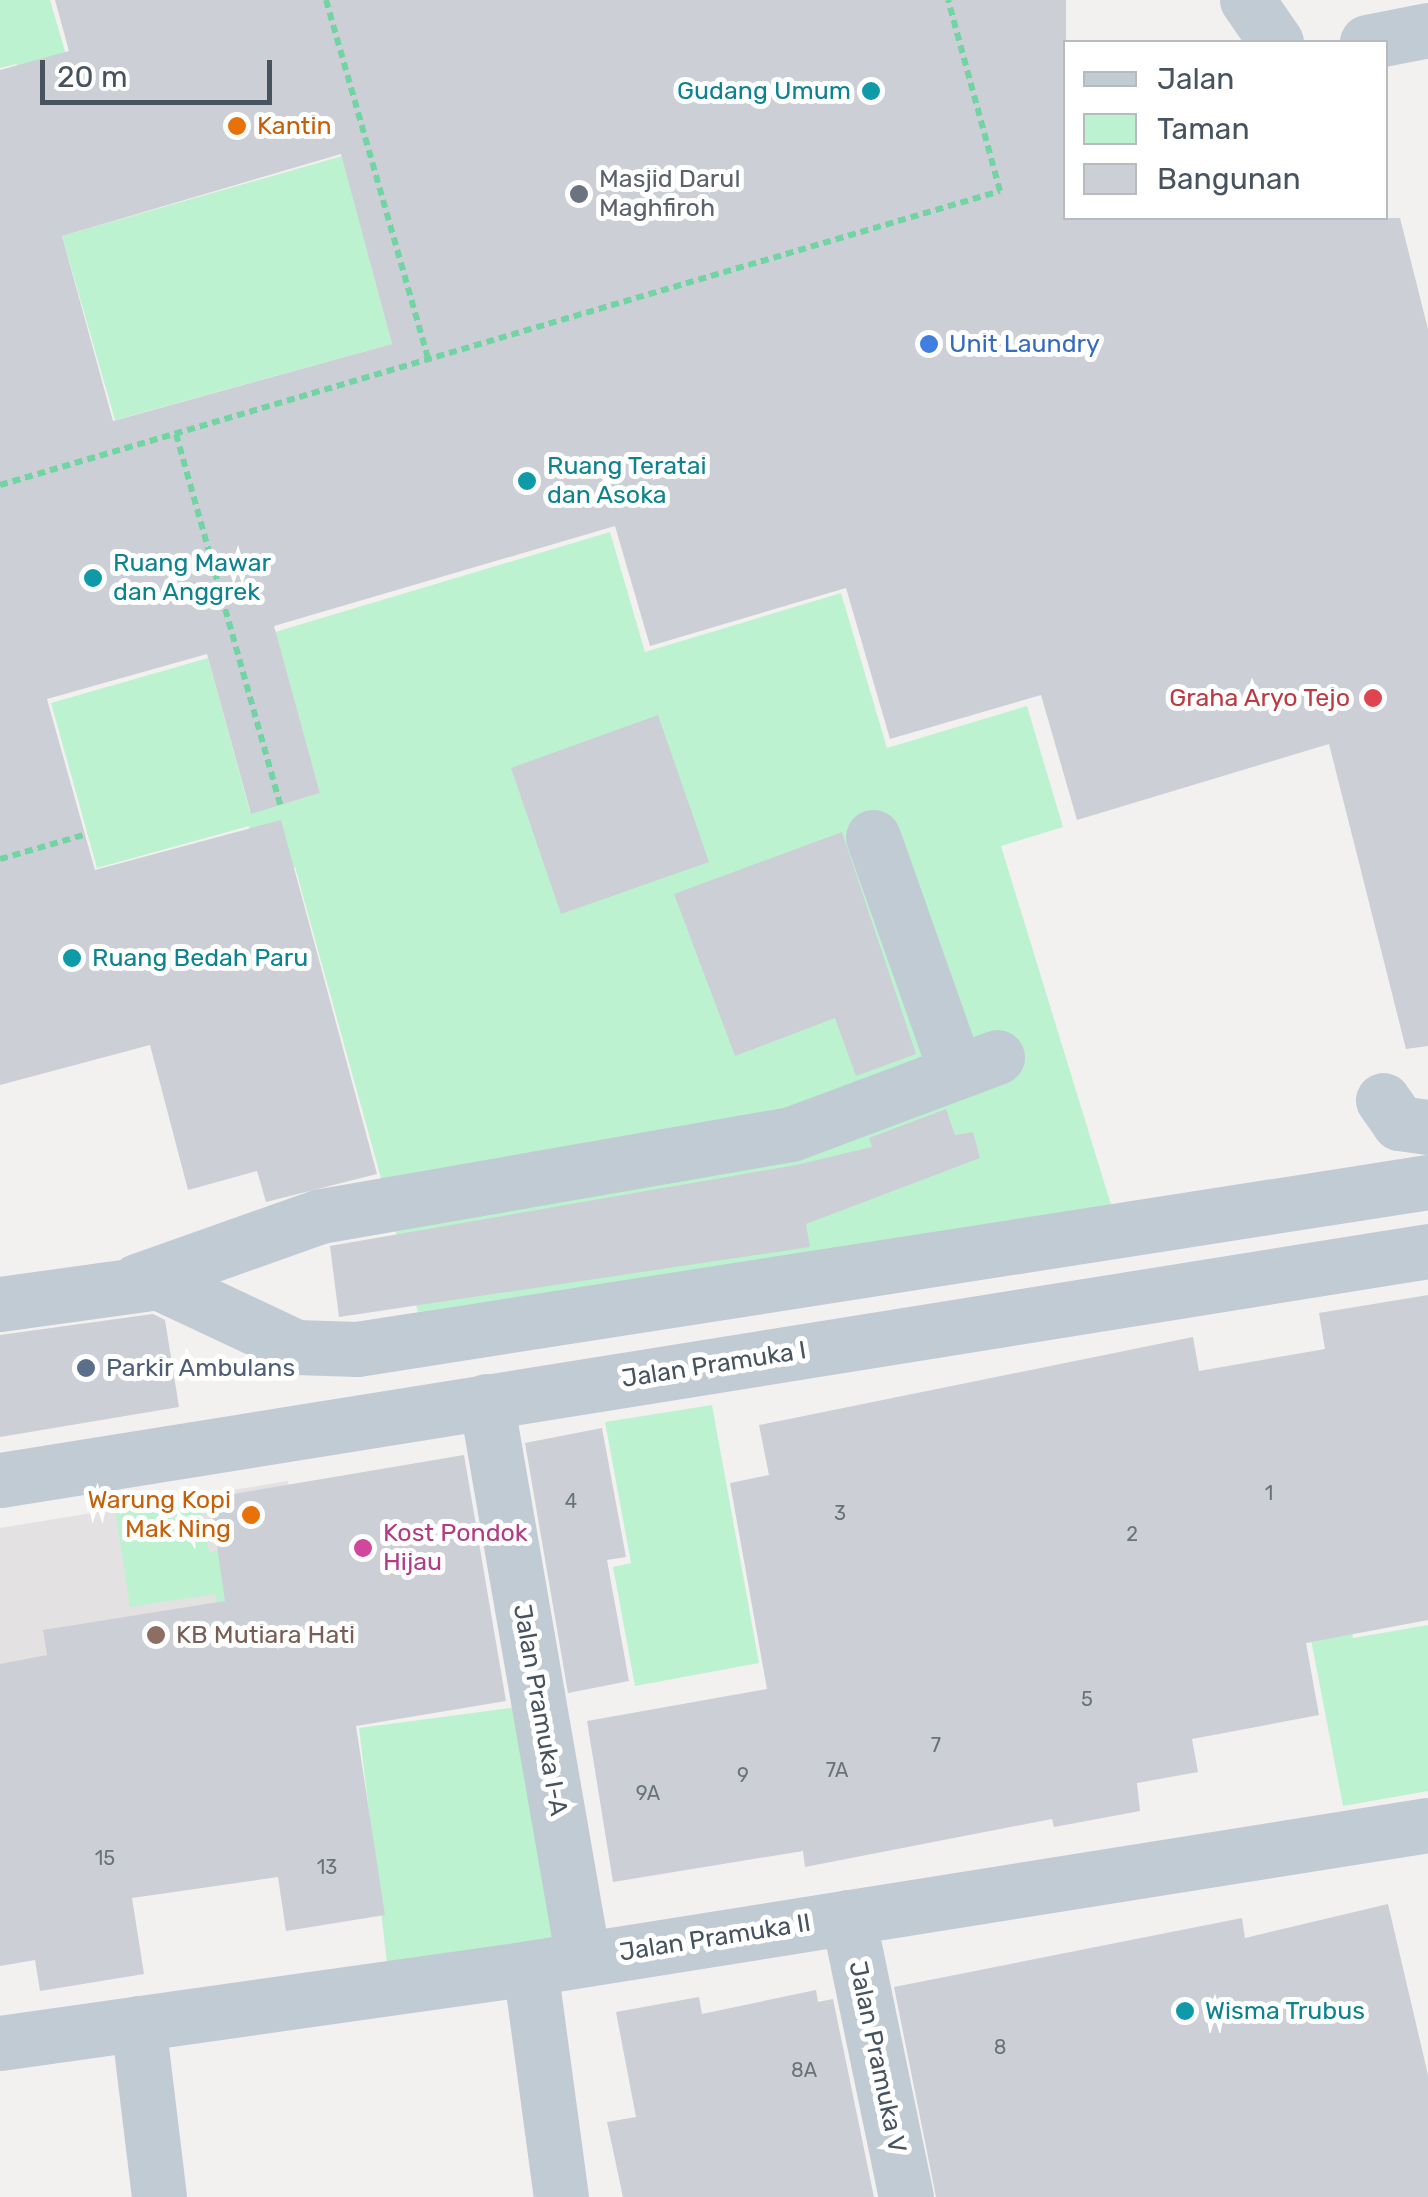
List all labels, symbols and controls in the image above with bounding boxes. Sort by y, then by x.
scale bar [45,40,278,102]
legend [1063,40,1388,220]
text: 20 m [57,59,128,95]
text: Jalan [1157,61,1235,97]
place label: Gudang Umum [677,76,851,106]
marker: Gudang Umum [860,80,882,102]
place label: Kantin [257,111,332,141]
text: Taman [1157,111,1250,147]
marker: Kantin [226,115,248,137]
text: Bangunan [1157,161,1301,197]
place label: Masjid Darul Maghfiroh [599,165,740,224]
marker: Masjid Darul Maghfiroh [568,183,590,205]
place label: Unit Laundry [949,329,1100,359]
marker: Unit Laundry [918,333,940,355]
place label: Ruang Teratai dan Asoka [547,452,707,511]
marker: Ruang Teratai dan Asoka [516,470,538,492]
place label: Ruang Mawar dan Anggrek [113,549,271,608]
marker: Ruang Mawar dan Anggrek [82,567,104,589]
place label: Graha Aryo Tejo [1168,683,1350,713]
marker: Graha Aryo Tejo [1360,685,1386,711]
place label: Ruang Bedah Paru [92,943,308,973]
marker: Ruang Bedah Paru [61,947,83,969]
street label: Jalan Pramuka I [620,1336,808,1394]
place label: Parkir Ambulans [106,1353,296,1383]
marker: Parkir Ambulans [75,1357,97,1379]
house number: 1 [1265,1481,1273,1505]
place label: Warung Kopi Mak Ning [87,1486,231,1545]
house number: 4 [565,1489,577,1513]
house number: 3 [834,1501,846,1525]
marker: Warung Kopi Mak Ning [240,1504,262,1526]
place label: Kost Pondok Hijau [383,1519,528,1578]
house number: 2 [1126,1522,1138,1546]
marker: Kost Pondok Hijau [352,1537,374,1559]
street label: Jalan Pramuka I-A [507,1602,573,1818]
place label: KB Mutiara Hati [176,1620,355,1650]
marker: KB Mutiara Hati [145,1624,167,1646]
house number: 5 [1081,1687,1093,1711]
house number: 7 [931,1733,941,1757]
house number: 7A [826,1758,848,1782]
house number: 9 [737,1763,749,1787]
house number: 9A [636,1781,660,1805]
house number: 15 [95,1846,115,1870]
house number: 13 [317,1855,337,1879]
street label: Jalan Pramuka II [617,1908,813,1968]
street label: Jalan Pramuka V [842,1958,912,2156]
place label: Wisma Trubus [1205,1996,1366,2026]
marker: Wisma Trubus [1174,2000,1196,2022]
house number: 8 [994,2035,1006,2059]
house number: 8A [791,2058,817,2082]

